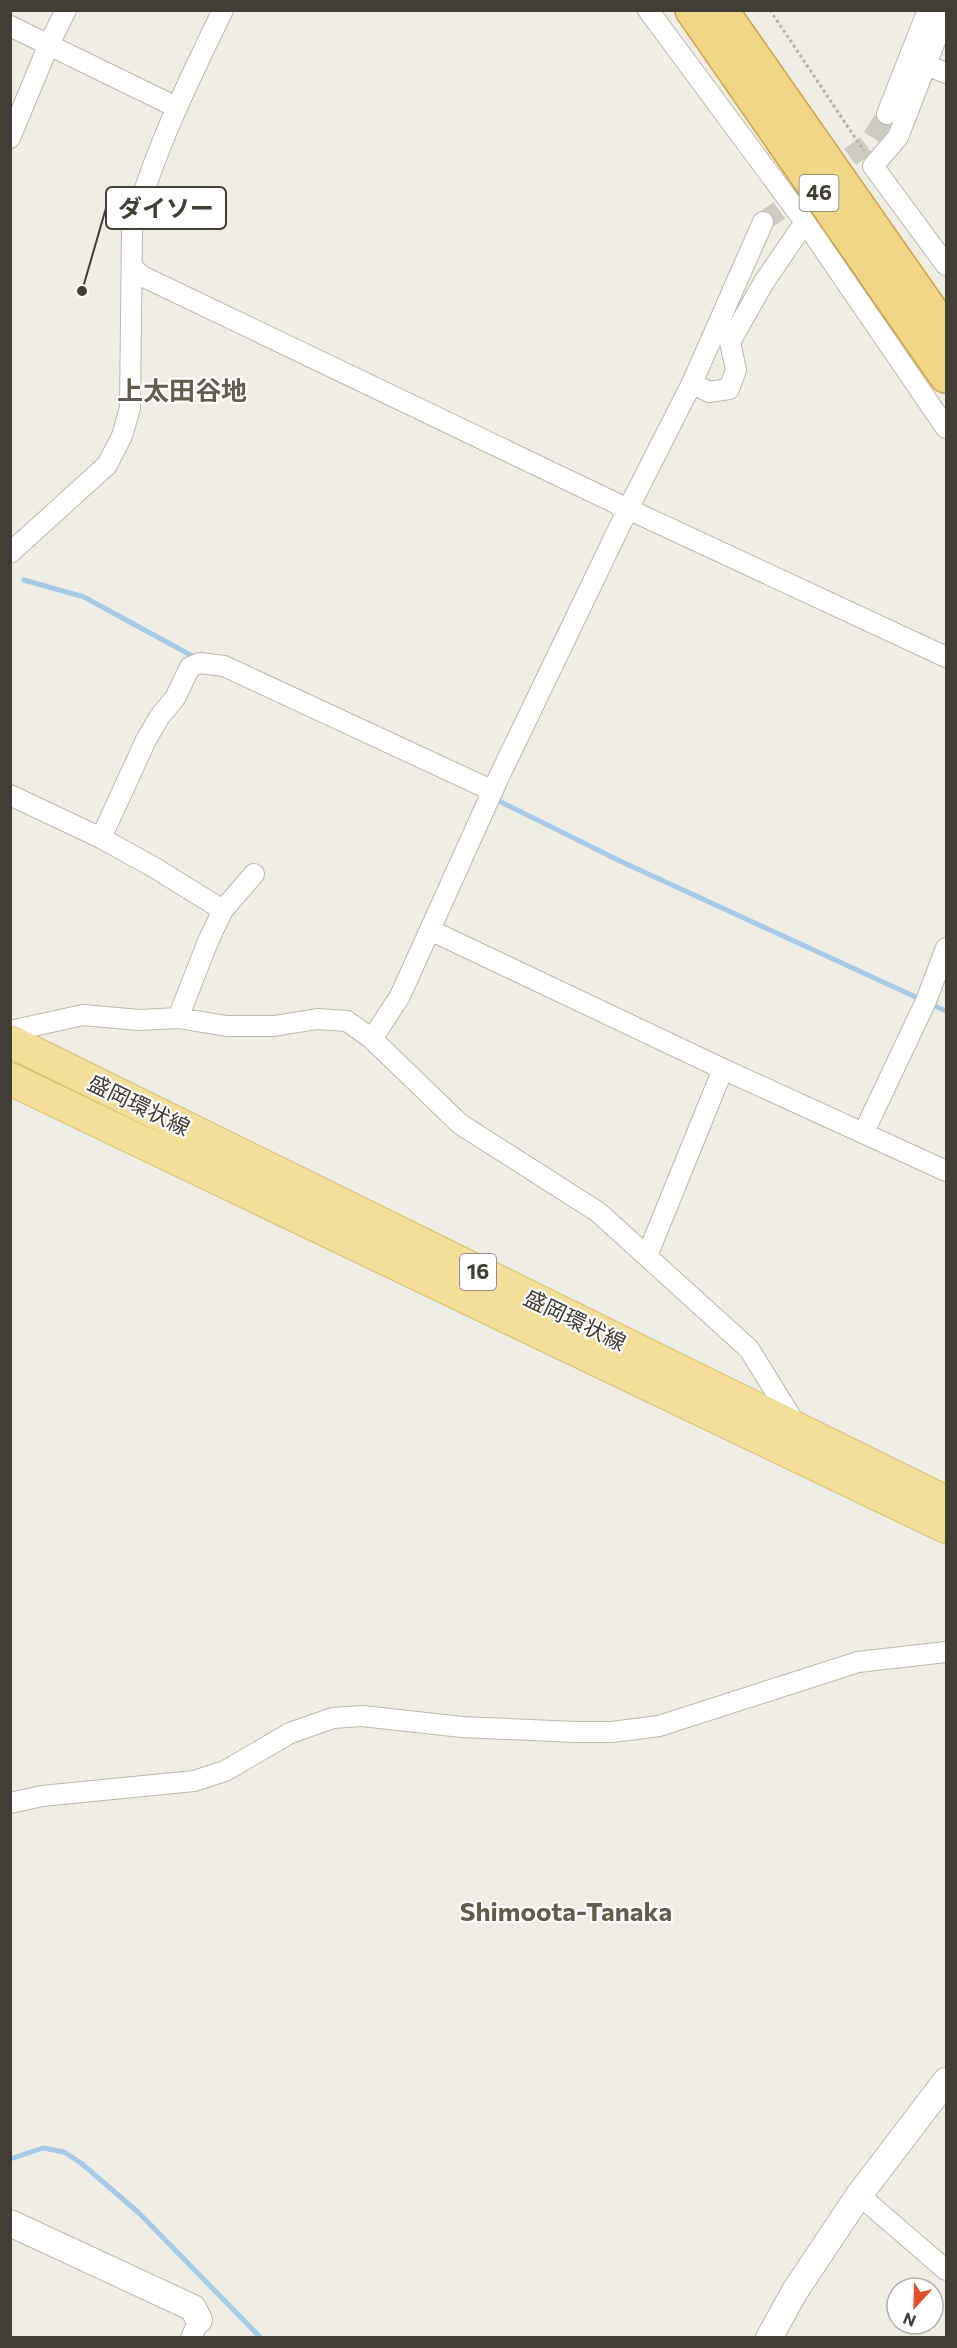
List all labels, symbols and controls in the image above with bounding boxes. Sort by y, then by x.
road number: 46 [800,175,838,211]
callout: ダイソー [106,187,226,229]
text: ダイソー [118,193,214,222]
district label: 上太田谷地 [117,374,247,405]
street label: 盛岡環状線 [84,1068,195,1141]
road number: 16 [460,1254,496,1290]
street label: 盛岡環状線 [520,1283,631,1356]
district label: Shimoota-Tanaka [460,1895,672,1926]
north arrow [885,2276,945,2336]
text: N [900,2309,918,2331]

